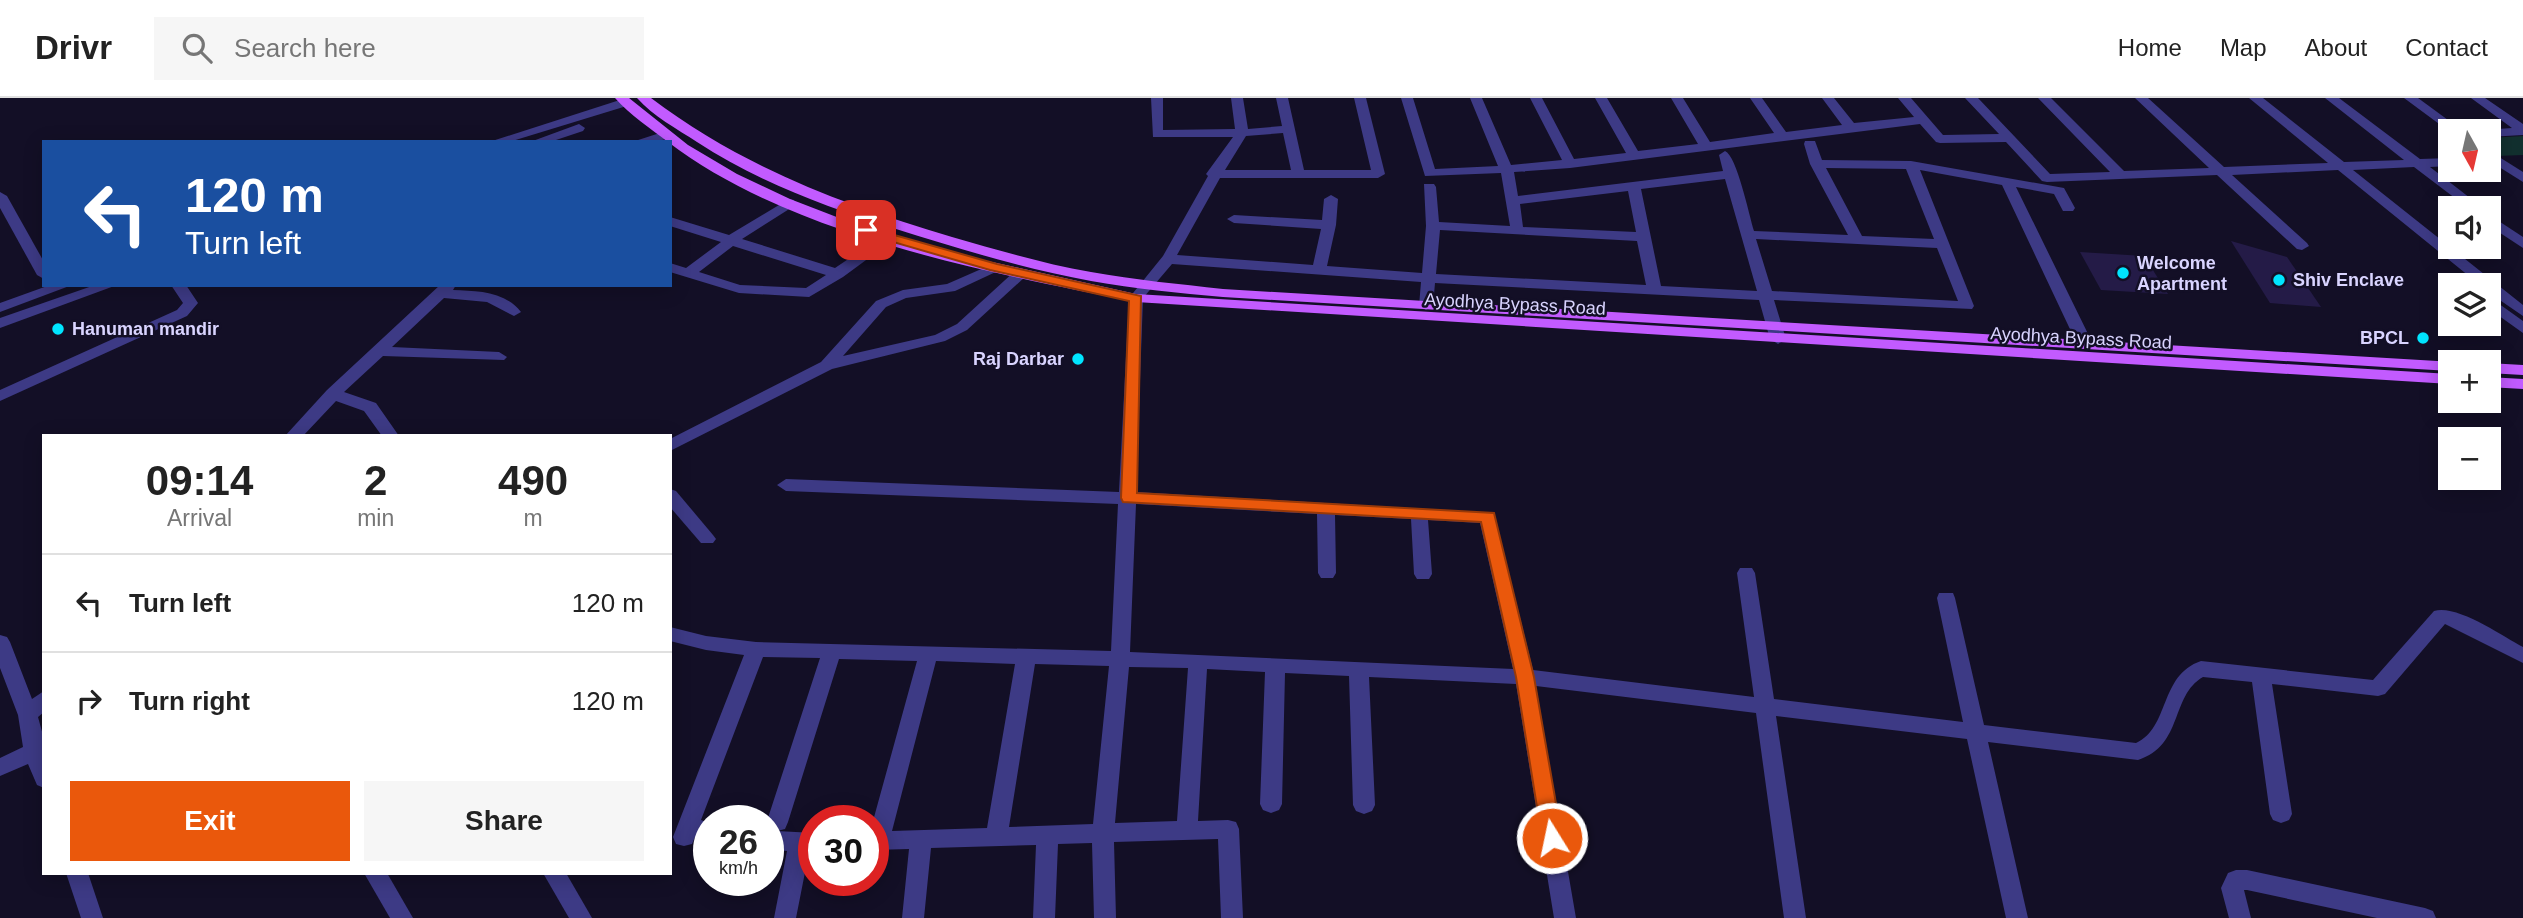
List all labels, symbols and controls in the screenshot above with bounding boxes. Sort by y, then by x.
search box [154,17,644,80]
text: Drivr [35,29,112,66]
icon: search [178,29,216,67]
text: Search here [234,33,376,63]
text: Home [2118,34,2182,61]
text: Map [2220,34,2267,61]
text: About [2305,34,2367,61]
text: Contact [2405,34,2488,61]
north arrow [2438,119,2501,182]
map controls [2438,119,2501,490]
icon: left [70,168,161,259]
text: 120 m [185,168,324,222]
button: sound [2438,196,2501,259]
pin [836,200,896,260]
icon: arrive [847,211,885,249]
text: Turn left [185,225,301,261]
place label: Welcome Apartment [2137,253,2227,294]
marker: Welcome Apartment [2115,265,2131,281]
place label: Shiv Enclave [2293,270,2404,290]
marker: Shiv Enclave [2271,272,2287,288]
button: layers [2438,273,2501,336]
street label: Ayodhya Bypass Road [1424,289,1606,319]
place label: Hanuman mandir [72,319,219,339]
marker: Hanuman mandir [50,321,66,337]
street label: Ayodhya Bypass Road [1990,323,2172,353]
place label: BPCL [2360,328,2409,348]
marker: BPCL [2415,330,2431,346]
place label: Raj Darbar [973,349,1064,369]
button: + [2438,350,2501,413]
marker: Raj Darbar [1070,351,1086,367]
button: − [2438,427,2501,490]
text: 09:14 [146,457,253,504]
text: 2 [364,457,387,504]
text: 490 [498,457,568,504]
text: Arrival [167,505,232,531]
text: min [357,505,394,531]
text: m [524,505,543,531]
icon: left [70,584,108,622]
text: Turn left [129,588,231,618]
text: 120 m [572,588,644,618]
icon: right [70,682,108,720]
text: Turn right [129,686,250,716]
text: 120 m [572,686,644,716]
button: Exit [70,781,350,861]
button: Share [364,781,644,861]
position arrow [1515,801,1589,875]
speed limit sign: 30 [798,805,889,896]
text: 26 [719,822,758,861]
text: km/h [719,858,758,878]

